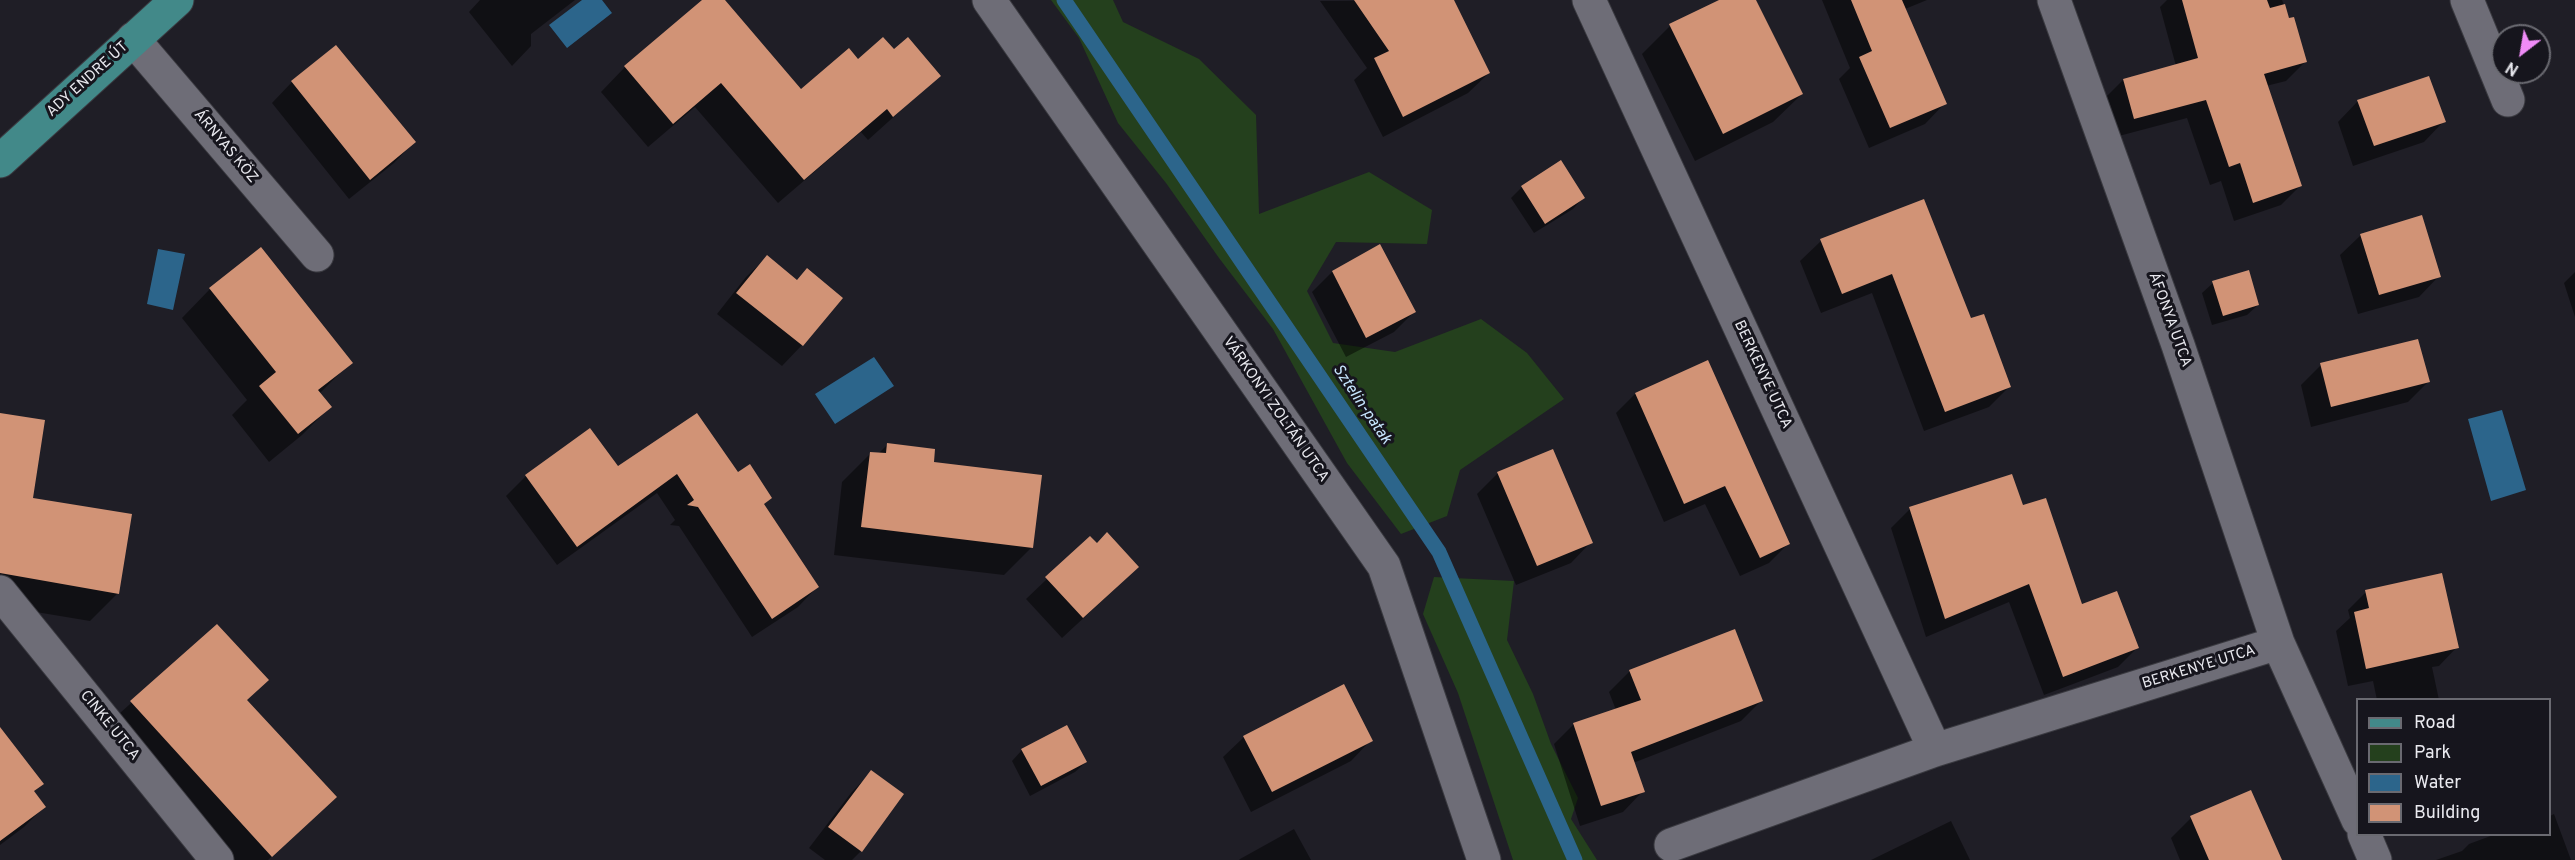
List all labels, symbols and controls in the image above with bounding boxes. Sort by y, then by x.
north arrow [2491,24,2551,84]
street label: ADY ENDRE ÚT [43,39,133,121]
text: N [2503,56,2523,79]
street label: ÁRNYAS KÖZ [189,107,261,187]
street label: ÁFONYA UTCA [2144,270,2194,370]
street label: BERKENYE UTCA [1729,318,1795,432]
street label: VÁRKONYI ZOLTÁN UTCA [1218,334,1332,486]
water label: Sztelin-patak [1327,361,1395,449]
street label: BERKENYE UTCA [2140,642,2258,694]
street label: CINKE UTCA [75,687,143,765]
legend [2356,698,2551,836]
text: Road [2414,712,2456,735]
text: Park [2414,742,2451,765]
text: Water [2414,772,2461,795]
text: Building [2414,802,2480,825]

